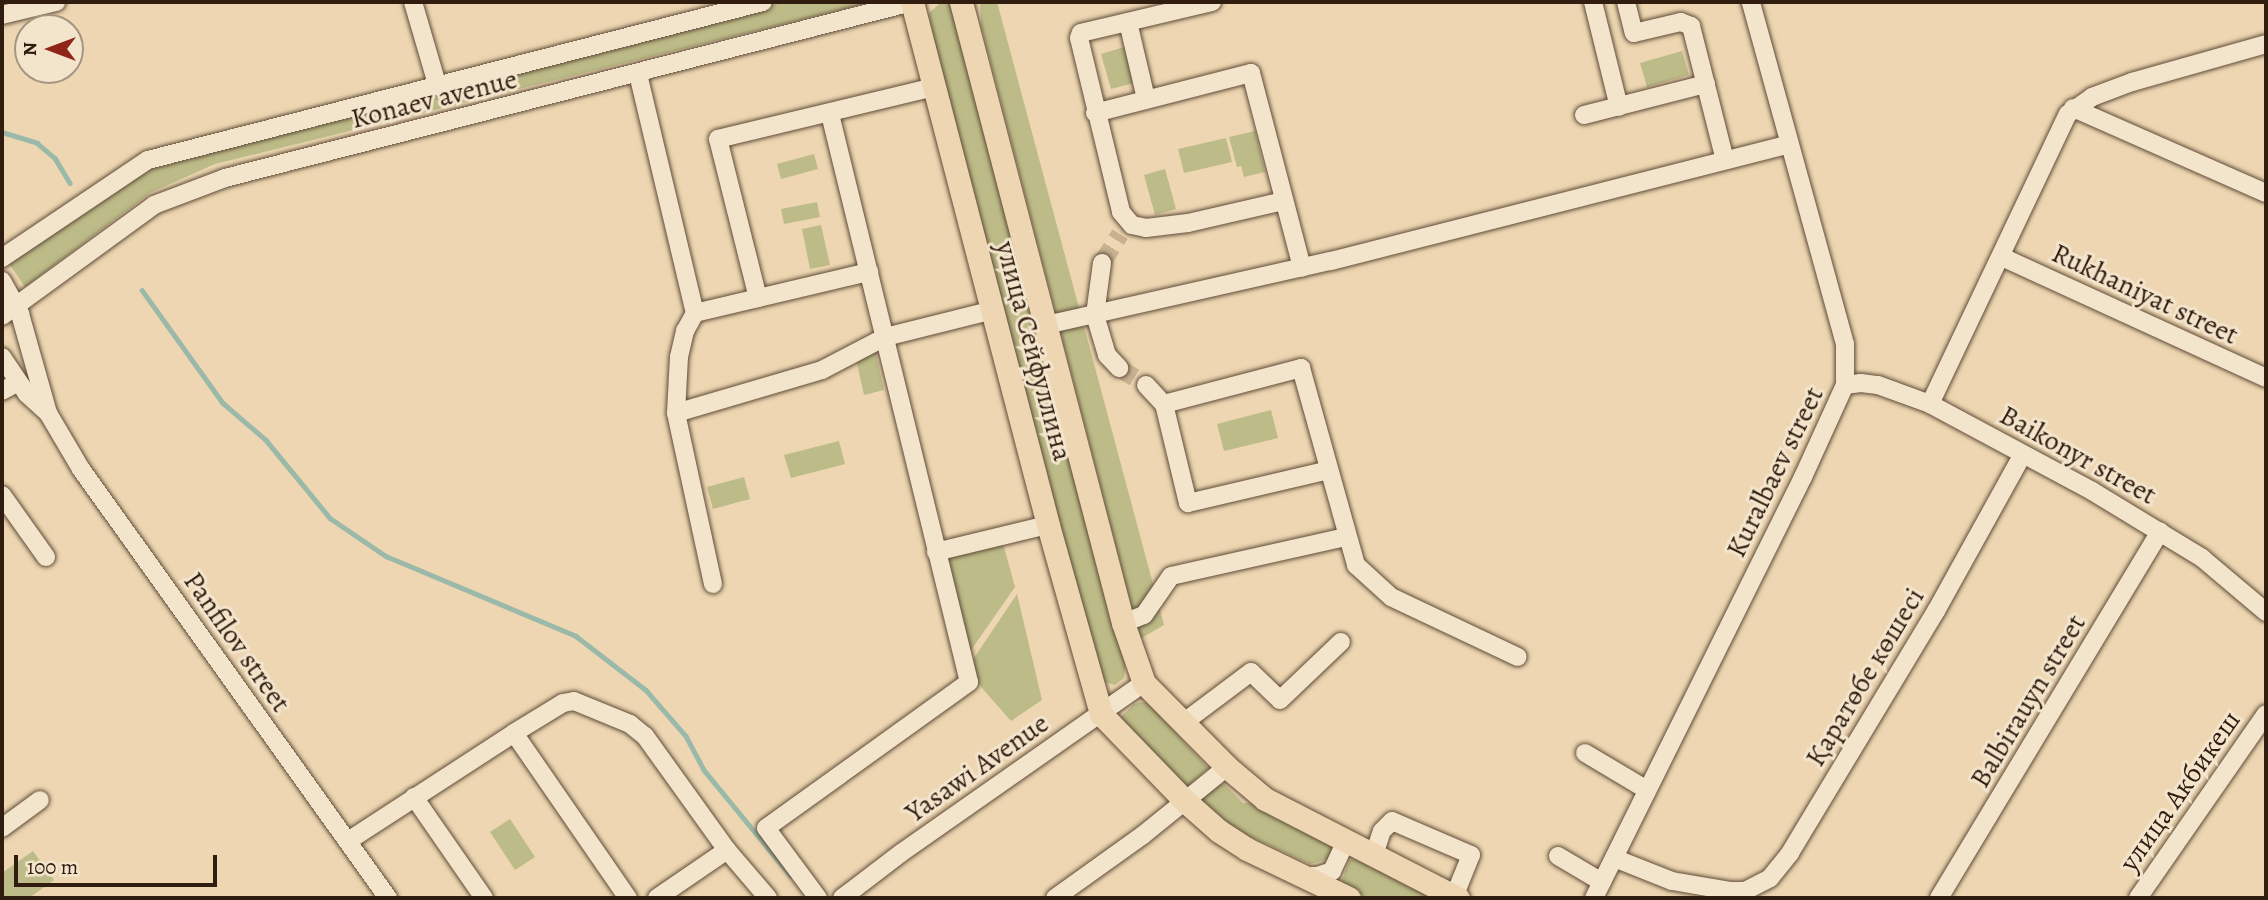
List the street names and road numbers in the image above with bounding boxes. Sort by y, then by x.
street label: Konaev avenue [348,62,520,136]
street label: Rukhaniyat street [2046,236,2244,352]
street label: улица Сейфуллина [989,238,1079,464]
street label: Kuralbaev street [1719,381,1831,563]
street label: Baikonyr street [1994,398,2162,512]
street label: Panfilov street [176,565,298,719]
street label: Қаратөбе көшесі [1799,582,1931,772]
street label: Balbirauyn street [1963,608,2093,794]
street label: улица Акбикеш [2112,704,2248,878]
street label: Yasawi Avenue [899,706,1055,830]

